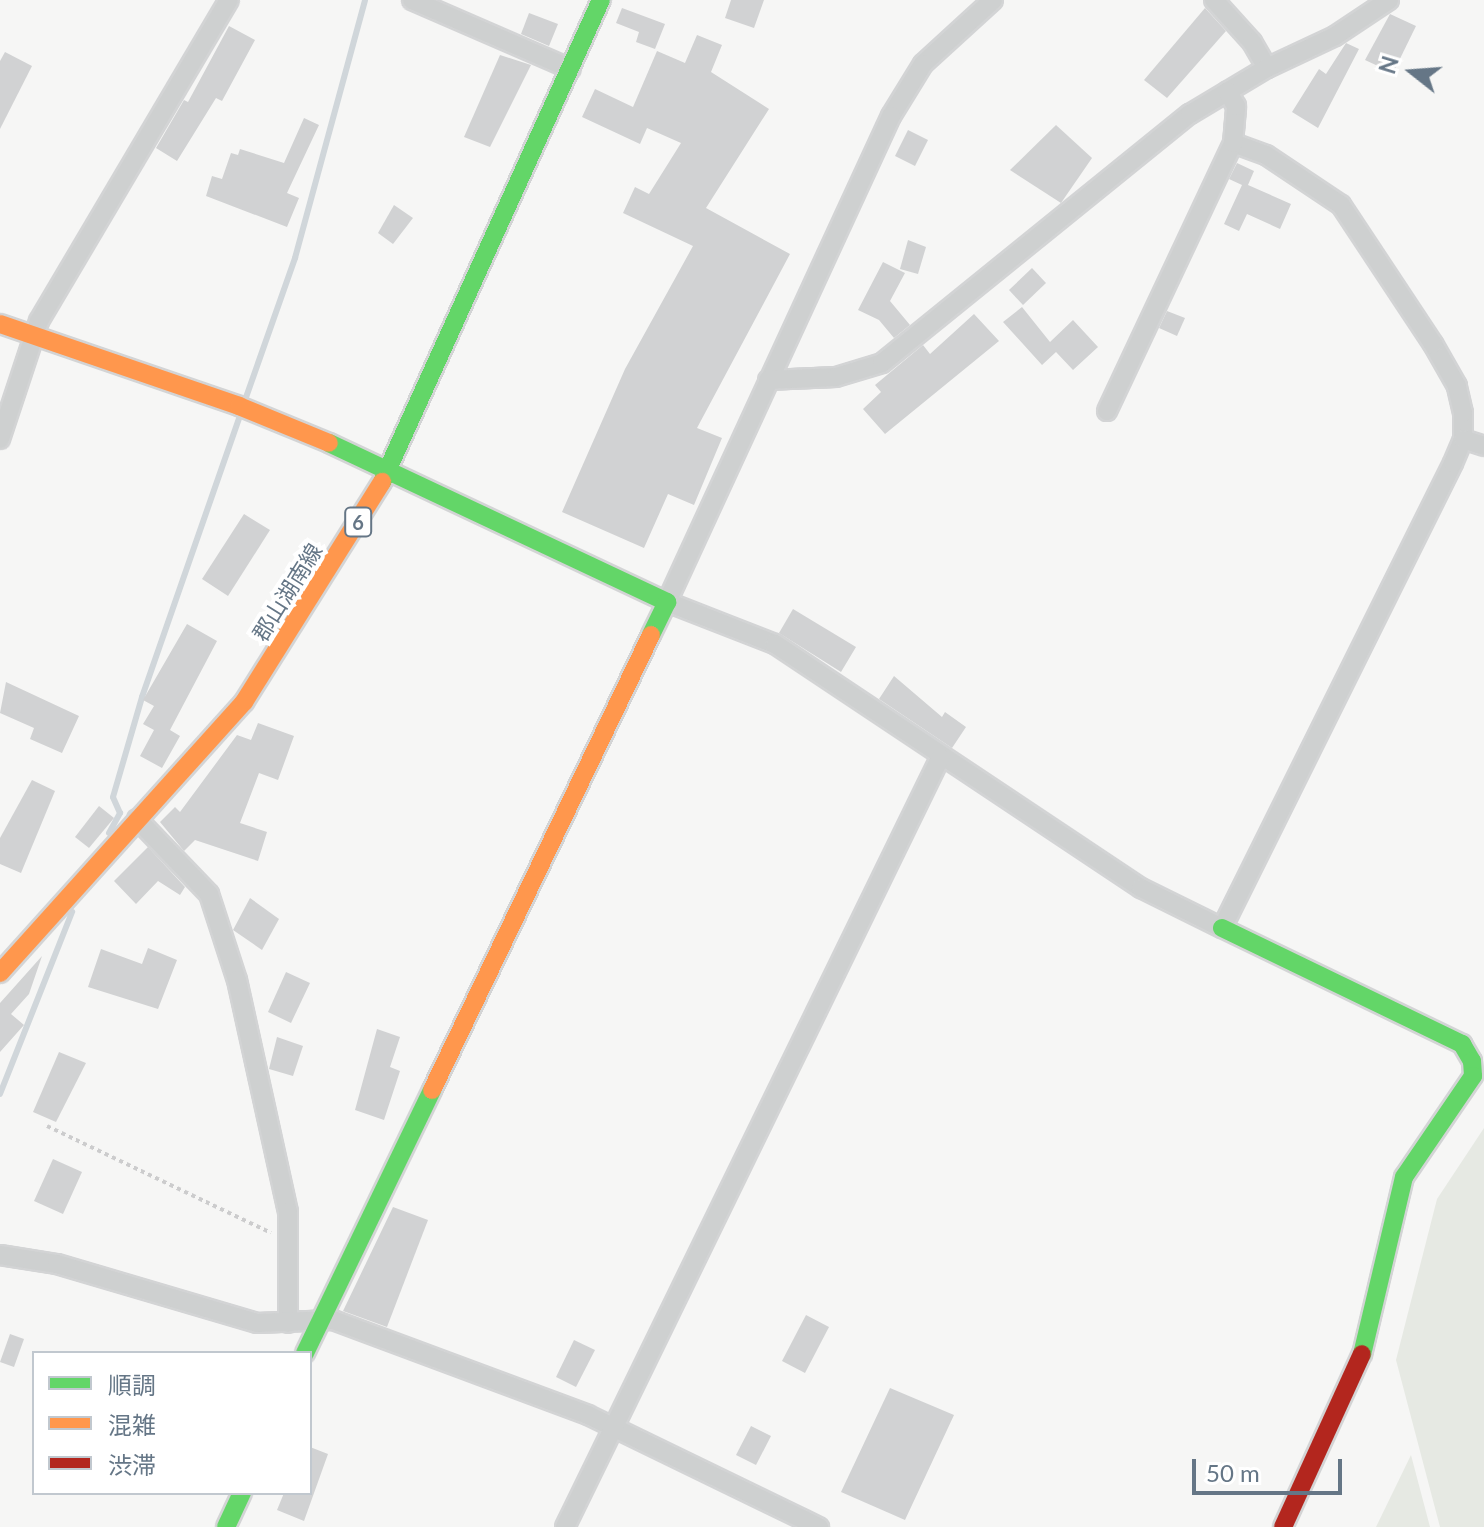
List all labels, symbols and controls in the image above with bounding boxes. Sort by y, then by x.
north arrow [1372,32,1452,112]
text: N [1373,53,1404,77]
road number: 6 [344,506,372,538]
street label: 郡山湖南線 [247,538,327,646]
legend [32,1351,312,1495]
text: 順調 [108,1370,156,1399]
text: 混雑 [108,1410,156,1439]
scale bar [1196,1443,1346,1493]
text: 渋滞 [108,1450,156,1479]
text: 50 m [1206,1458,1260,1487]

